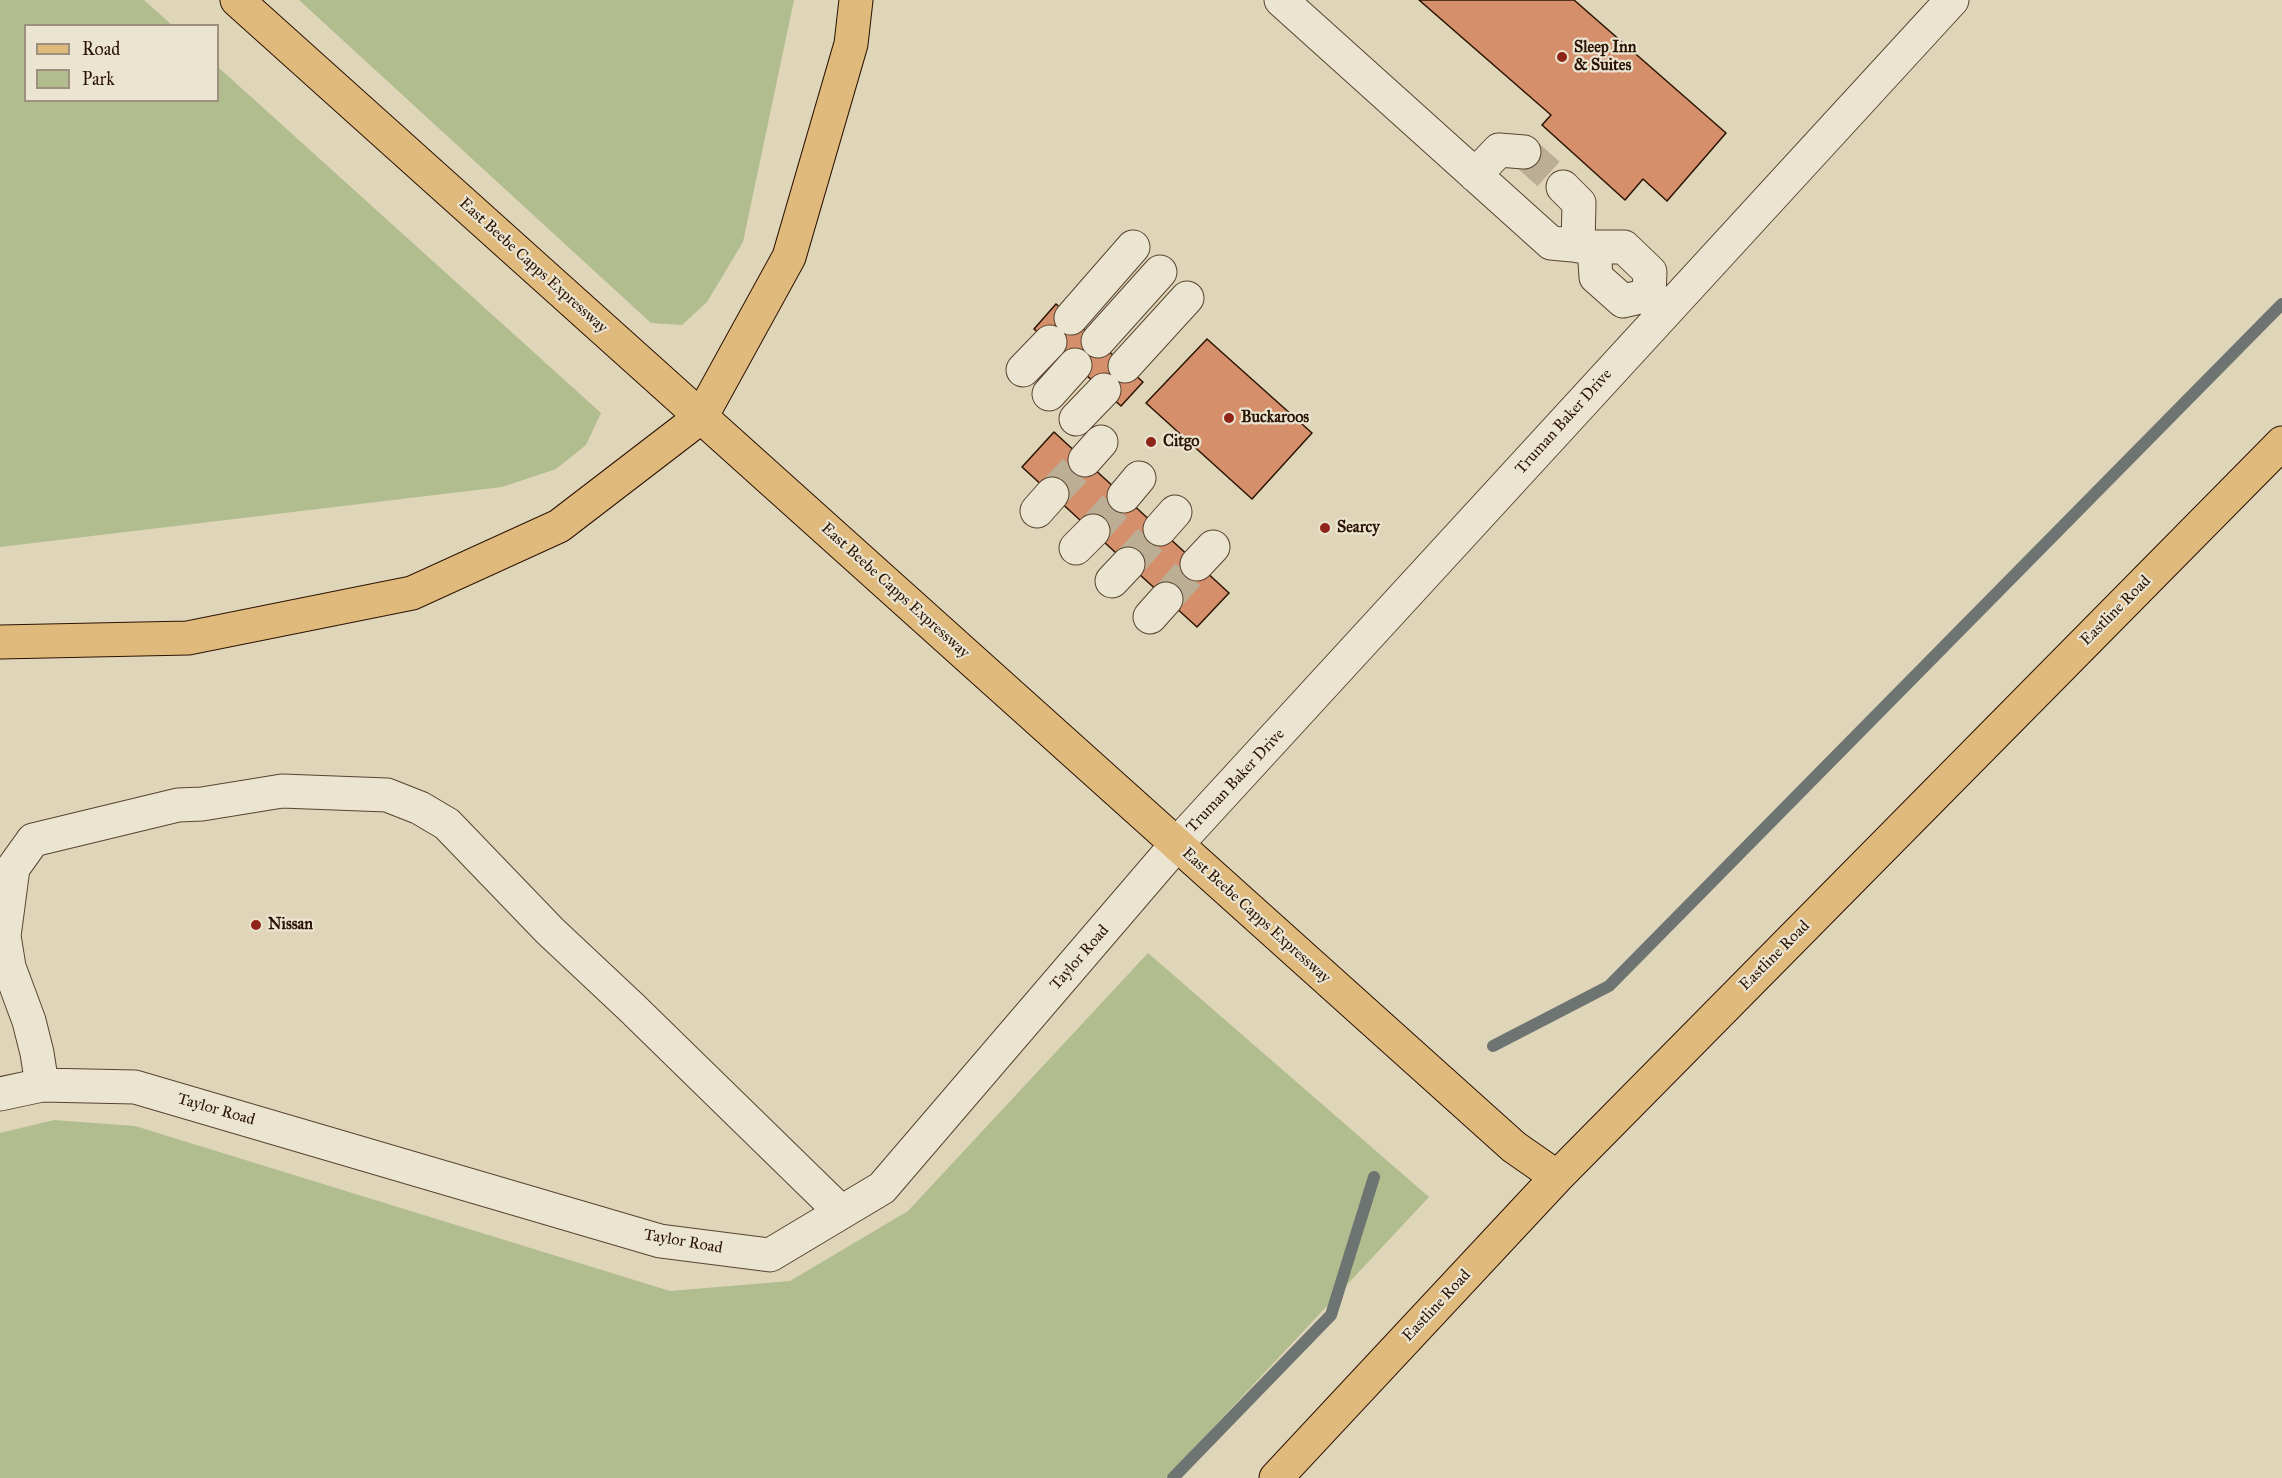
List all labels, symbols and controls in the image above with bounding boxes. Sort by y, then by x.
legend [24,24,219,102]
text: Road [82,38,120,60]
place label: Sleep Inn & Suites [1574,38,1636,76]
marker: Sleep Inn & Suites [1555,50,1569,64]
text: Park [82,68,115,90]
street label: East Beebe Capps Expressway [455,194,611,338]
street label: Truman Baker Drive [1512,365,1616,479]
place label: Buckaroos [1241,408,1309,428]
marker: Buckaroos [1222,411,1236,425]
place label: Citgo [1163,432,1200,452]
marker: Citgo [1144,435,1158,449]
place label: Searcy [1337,518,1380,538]
street label: East Beebe Capps Expressway [817,519,973,663]
marker: Searcy [1318,521,1332,535]
street label: Eastline Road [2077,572,2155,650]
street label: Truman Baker Drive [1183,725,1289,837]
street label: East Beebe Capps Expressway [1178,844,1334,988]
place label: Nissan [268,915,313,935]
street label: Eastline Road [1736,917,1814,995]
marker: Nissan [249,918,263,932]
street label: Taylor Road [1047,922,1113,994]
street label: Taylor Road [175,1090,257,1130]
street label: Taylor Road [642,1226,724,1258]
street label: Eastline Road [1399,1266,1475,1346]

